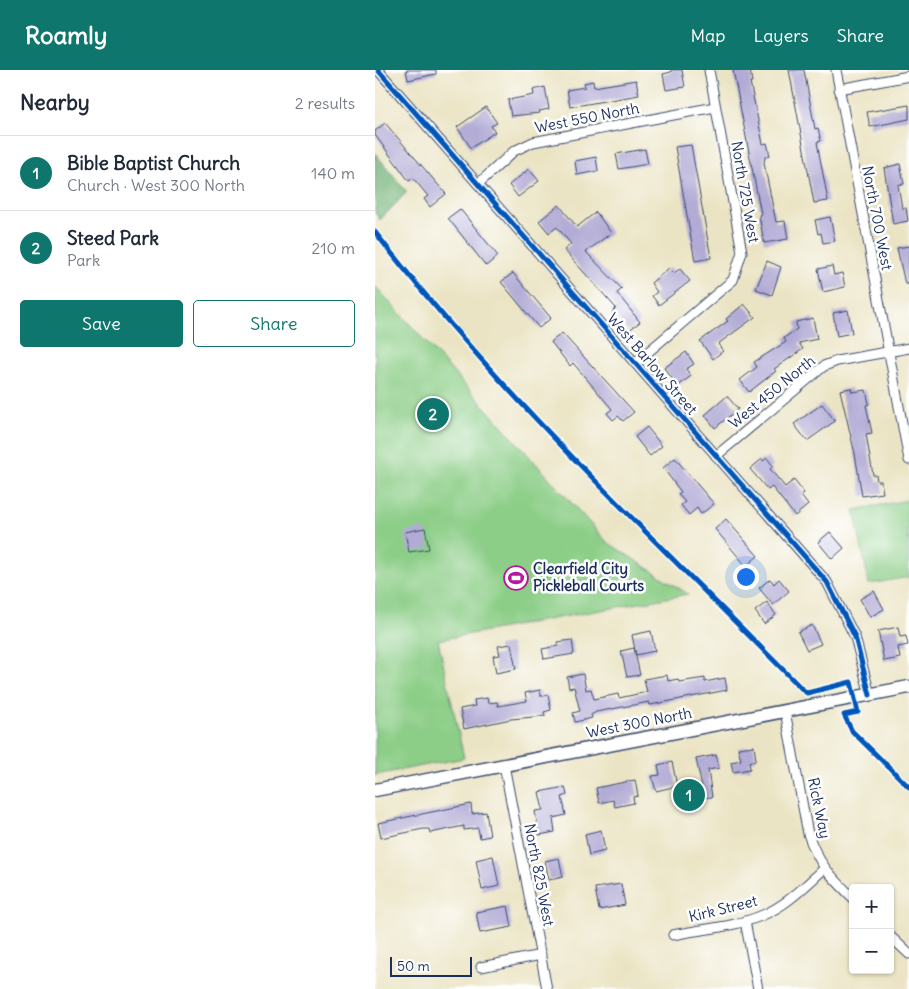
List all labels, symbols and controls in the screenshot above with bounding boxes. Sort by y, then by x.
text: Roamly [25,20,107,50]
text: Map [690,24,725,47]
text: Layers [753,24,809,47]
text: Share [837,24,884,47]
text: Nearby [20,89,90,116]
text: 2 results [295,93,355,113]
street label: West 550 North [533,98,641,137]
street label: North 725 West [727,140,764,244]
text: Bible Baptist Church [67,151,240,175]
text: 1 [33,163,39,183]
text: 140 m [311,163,355,183]
street label: North 700 West [858,164,897,272]
text: Church · West 300 North [67,175,245,195]
text: Steed Park [67,226,159,250]
text: 2 [32,238,40,258]
text: 210 m [312,238,355,258]
text: Park [67,250,100,270]
button: Save [20,300,183,347]
button: Share [193,300,355,347]
street label: West Barlow Street [603,309,702,418]
street label: West 450 North [725,351,819,432]
pin: 2 [417,395,449,433]
place label: Clearfield City Pickleball Courts [533,559,644,595]
your location [733,564,759,590]
sports icon: Clearfield City Pickleball Courts [503,565,529,591]
street label: West 300 North [585,703,694,742]
pin: 1 [673,776,705,814]
street label: Rick Way [804,776,835,840]
street label: North 825 West [520,822,559,928]
map controls [849,884,894,974]
button: + [849,884,894,929]
street label: Kirk Street [687,891,759,926]
button: − [849,929,894,974]
scale bar [390,954,473,977]
text: 50 m [397,957,430,975]

